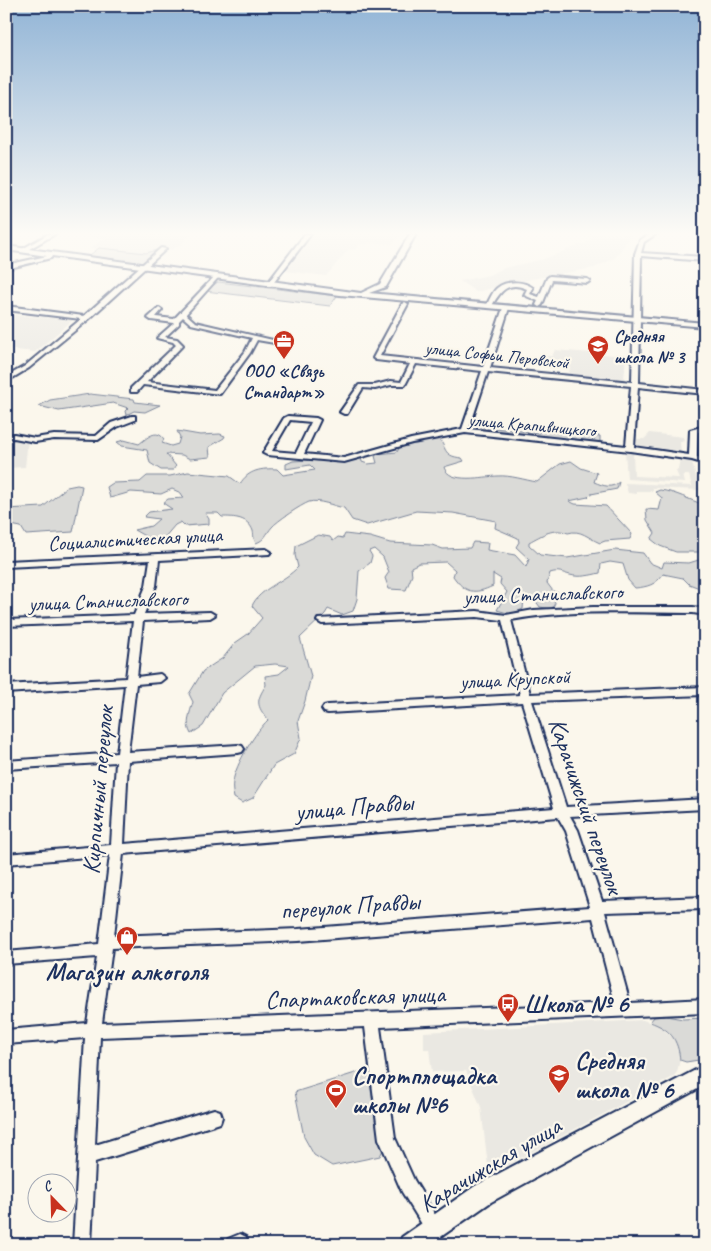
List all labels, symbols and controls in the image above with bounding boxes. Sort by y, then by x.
place label: Средняя школа № 3 [614,325,686,368]
office icon: ООО «Связь Стандарт» [272,329,296,360]
school or university icon: Средняя школа № 3 [586,334,610,365]
street label: улица Софьи Перовской [423,336,571,374]
place label: ООО «Связь Стандарт» [244,360,326,403]
street label: улица Крапивницкого [466,408,598,442]
street label: Социалистическая улица [47,521,224,557]
street label: улица Станиславского [461,578,626,610]
street label: улица Станиславского [26,585,191,617]
street label: улица Крупской [457,663,572,695]
street label: Кирпичный переулок [75,702,122,875]
street label: Карачижский переулок [541,714,632,901]
street label: улица Правды [292,786,416,828]
street label: переулок Правды [279,885,423,927]
shop icon: Магазин алкоголя [115,925,139,956]
place label: Магазин алкоголя [46,956,210,988]
street label: Спартаковская улица [265,978,447,1016]
place label: Школа № 6 [524,988,630,1020]
bus stop icon: Школа № 6 [496,992,520,1023]
place label: Средняя школа № 6 [575,1045,675,1106]
place label: Спортплощадка школы №6 [352,1060,498,1121]
school or university icon: Средняя школа № 6 [547,1063,571,1094]
sports icon: Спортплощадка школы №6 [324,1078,348,1109]
street label: Карачижская улица [413,1109,569,1220]
north arrow [28,1174,78,1224]
text: С [41,1176,56,1196]

